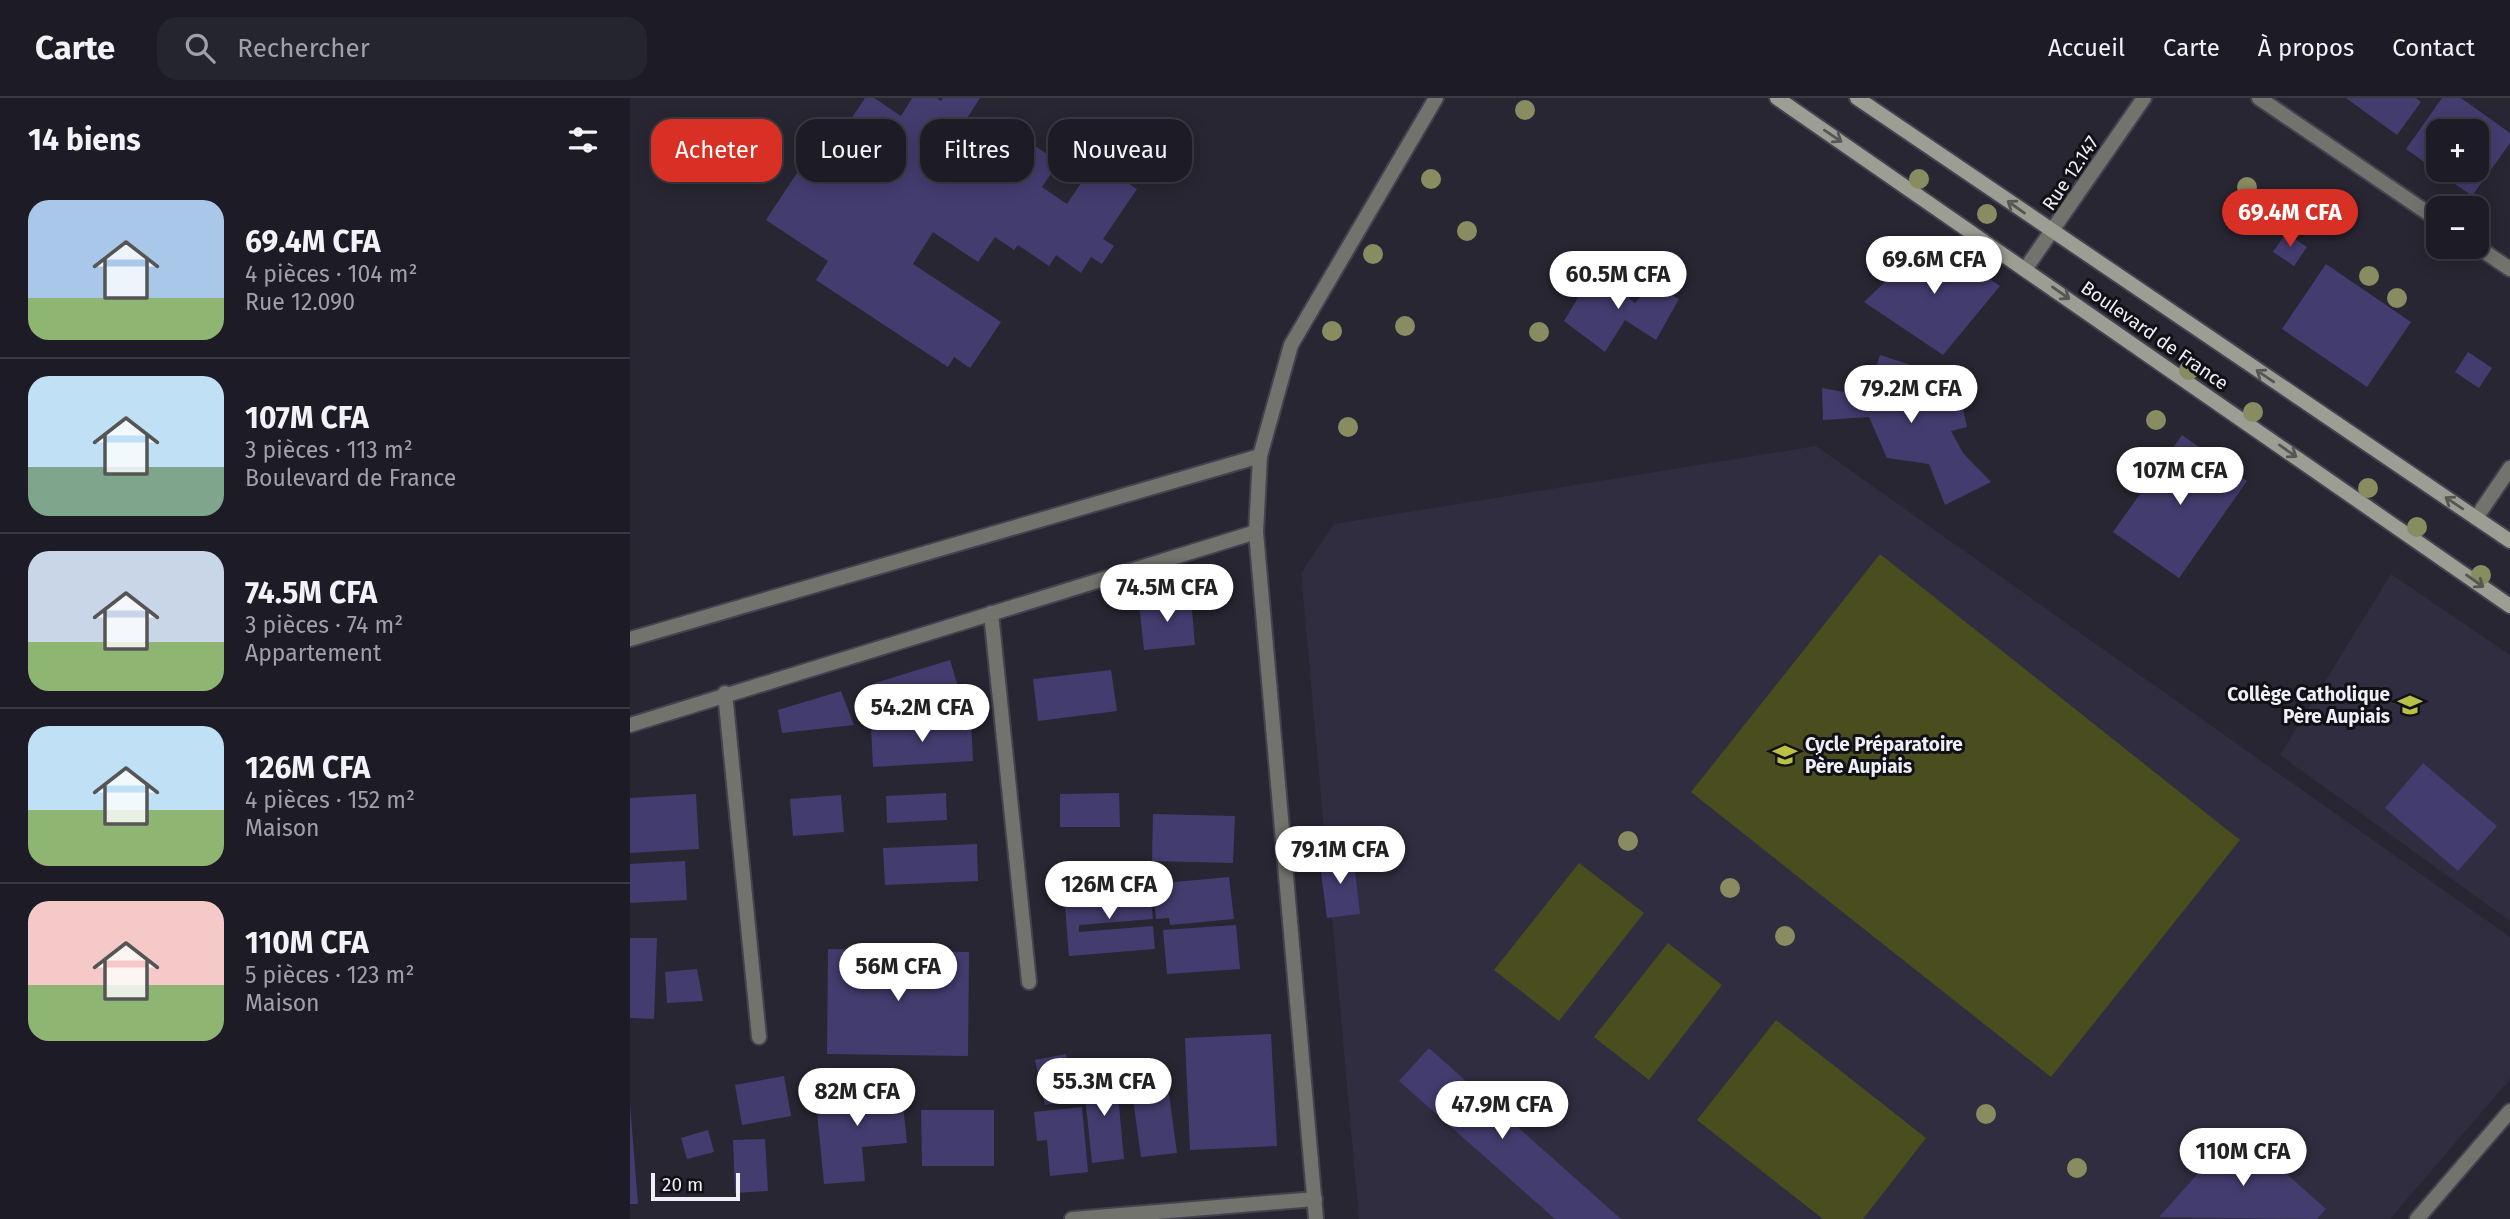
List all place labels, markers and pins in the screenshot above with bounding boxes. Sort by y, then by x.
pin: 69.4M CFA [2210,190,2370,249]
pin: 69.6M CFA [1854,236,2014,296]
pin: 60.5M CFA [1538,252,1698,311]
pin: 79.2M CFA [1831,366,1991,425]
pin: 107M CFA [2108,448,2252,507]
pin: 74.5M CFA [1087,564,1247,624]
place label: Collège Catholique Père Aupiais [2227,683,2390,728]
pin: 54.2M CFA [842,684,1002,744]
school or university icon: Collège Catholique Père Aupiais [2396,691,2424,719]
place label: Cycle Préparatoire Père Aupiais [1805,733,1963,778]
school or university icon: Cycle Préparatoire Père Aupiais [1771,741,1799,769]
pin: 79.1M CFA [1260,826,1420,886]
pin: 126M CFA [1037,862,1181,921]
pin: 56M CFA [833,944,963,1003]
pin: 55.3M CFA [1024,1058,1184,1118]
pin: 82M CFA [792,1068,922,1128]
pin: 47.9M CFA [1422,1082,1582,1141]
pin: 110M CFA [2171,1128,2315,1188]

